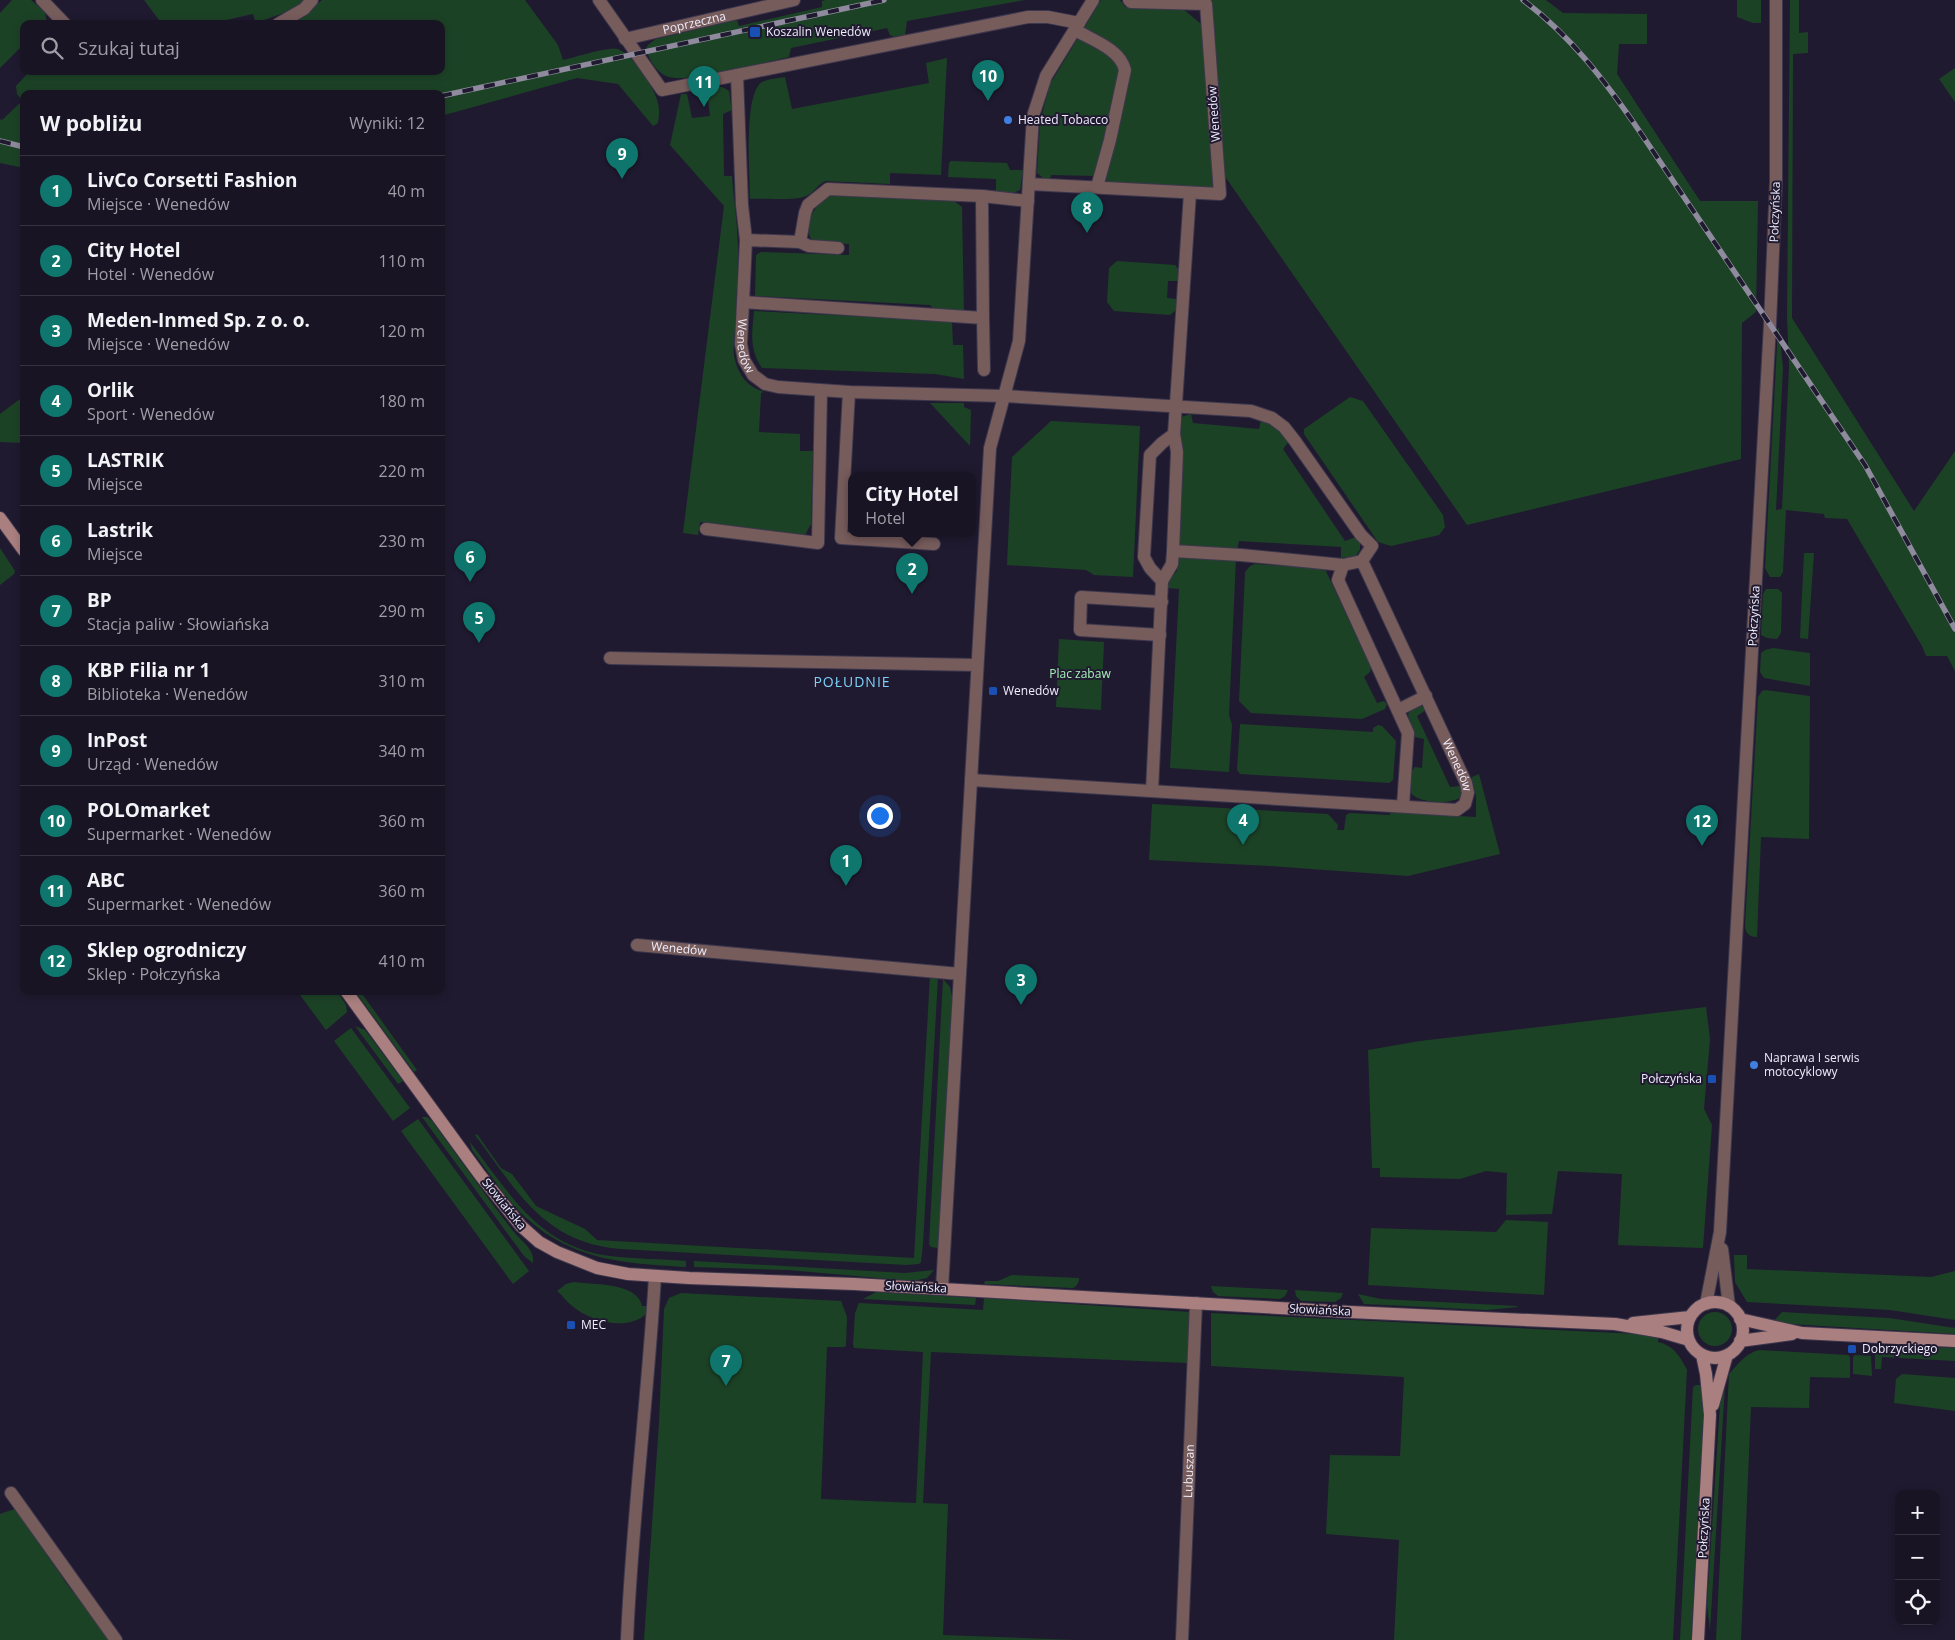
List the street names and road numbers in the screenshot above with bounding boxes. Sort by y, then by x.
street label: Poprzeczna [661,7,727,38]
street label: Wenedów [1203,85,1224,142]
street label: Połczyńska [1765,181,1784,243]
street label: Wenedów [733,318,759,377]
street label: Połczyńska [1743,585,1764,647]
street label: Wenedów [1439,736,1477,793]
street label: Wenedów [650,937,708,959]
street label: Słowiańska [478,1174,530,1233]
street label: Słowiańska [885,1276,947,1297]
street label: Słowiańska [1289,1299,1351,1320]
street label: Lubuszan [1179,1444,1198,1498]
street label: Połczyńska [1693,1497,1714,1559]

